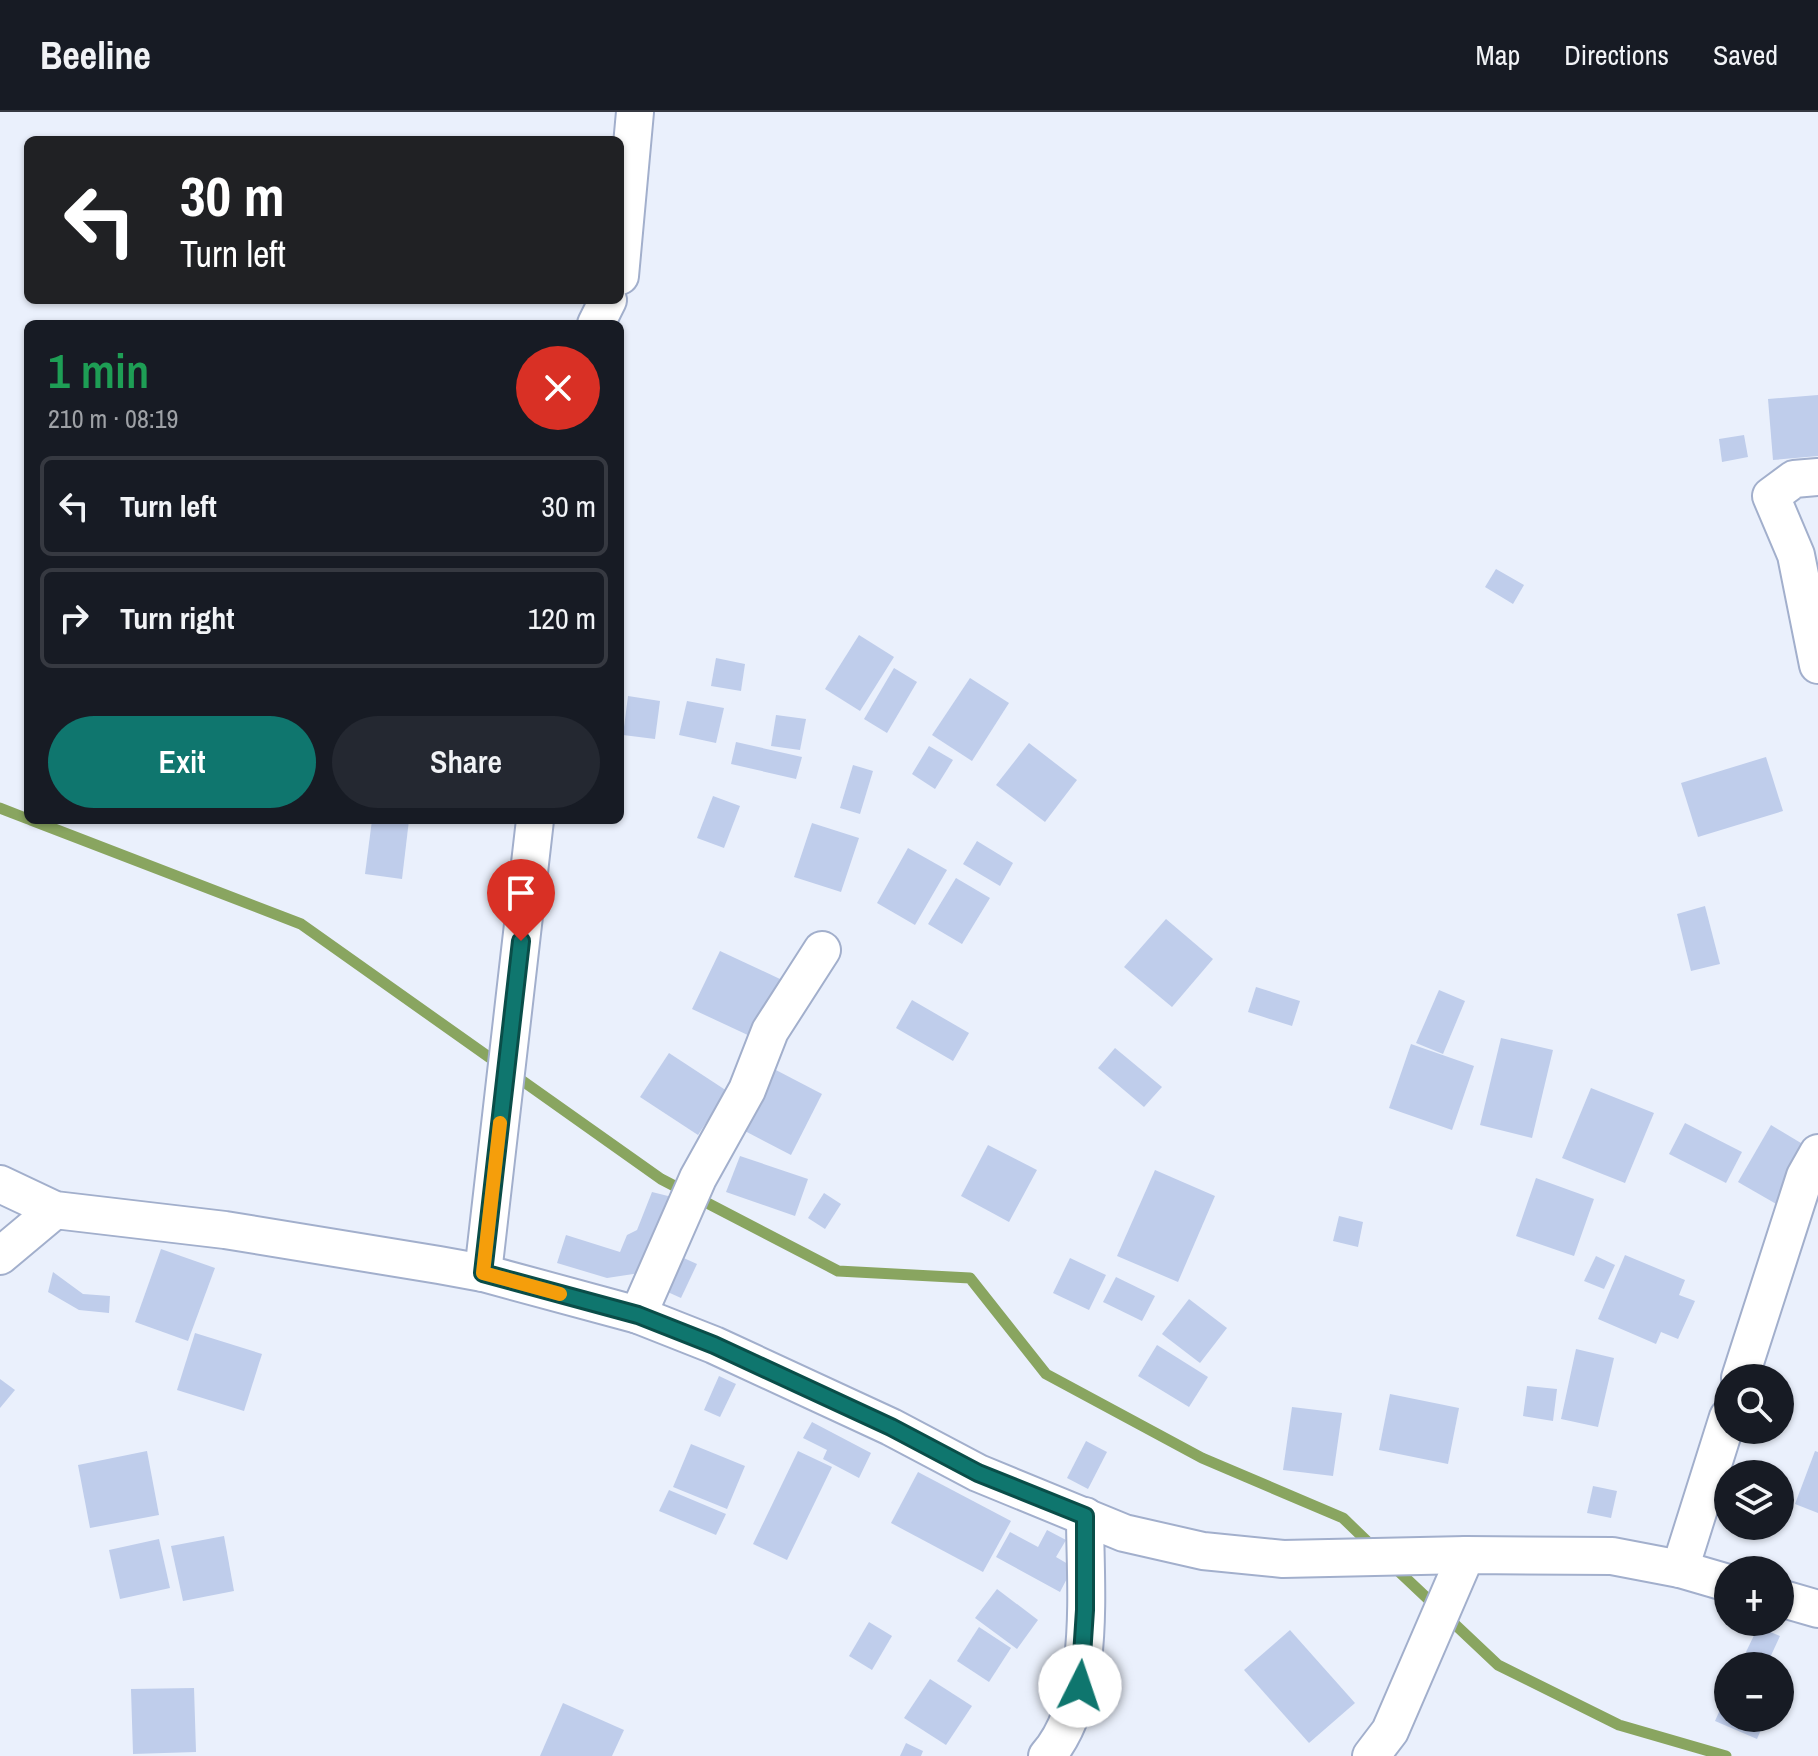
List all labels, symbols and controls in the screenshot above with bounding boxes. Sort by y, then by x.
text: Beeline [40,30,151,81]
text: Map [1476,36,1520,74]
text: Directions [1564,36,1669,74]
text: Saved [1713,36,1778,74]
text: 30 m [180,158,285,233]
icon: left [48,168,152,272]
text: Turn left [180,230,286,278]
text: 1 min [48,338,149,403]
button: close [516,346,600,430]
text: 210 m · 08:19 [48,401,178,436]
icon: left [52,484,96,528]
text: Turn left [120,486,217,526]
text: 30 m [541,486,596,526]
icon: right [52,596,96,640]
text: Turn right [120,598,234,638]
text: 120 m [528,598,596,638]
button: Exit [48,716,316,808]
button: Share [332,716,600,808]
pin [487,859,555,941]
icon: arrive [499,871,543,915]
map controls [1714,1364,1794,1732]
button: search [1714,1364,1794,1444]
button: layers [1714,1460,1794,1540]
button: + [1714,1556,1794,1636]
position arrow [1038,1644,1122,1728]
button: − [1714,1652,1794,1732]

